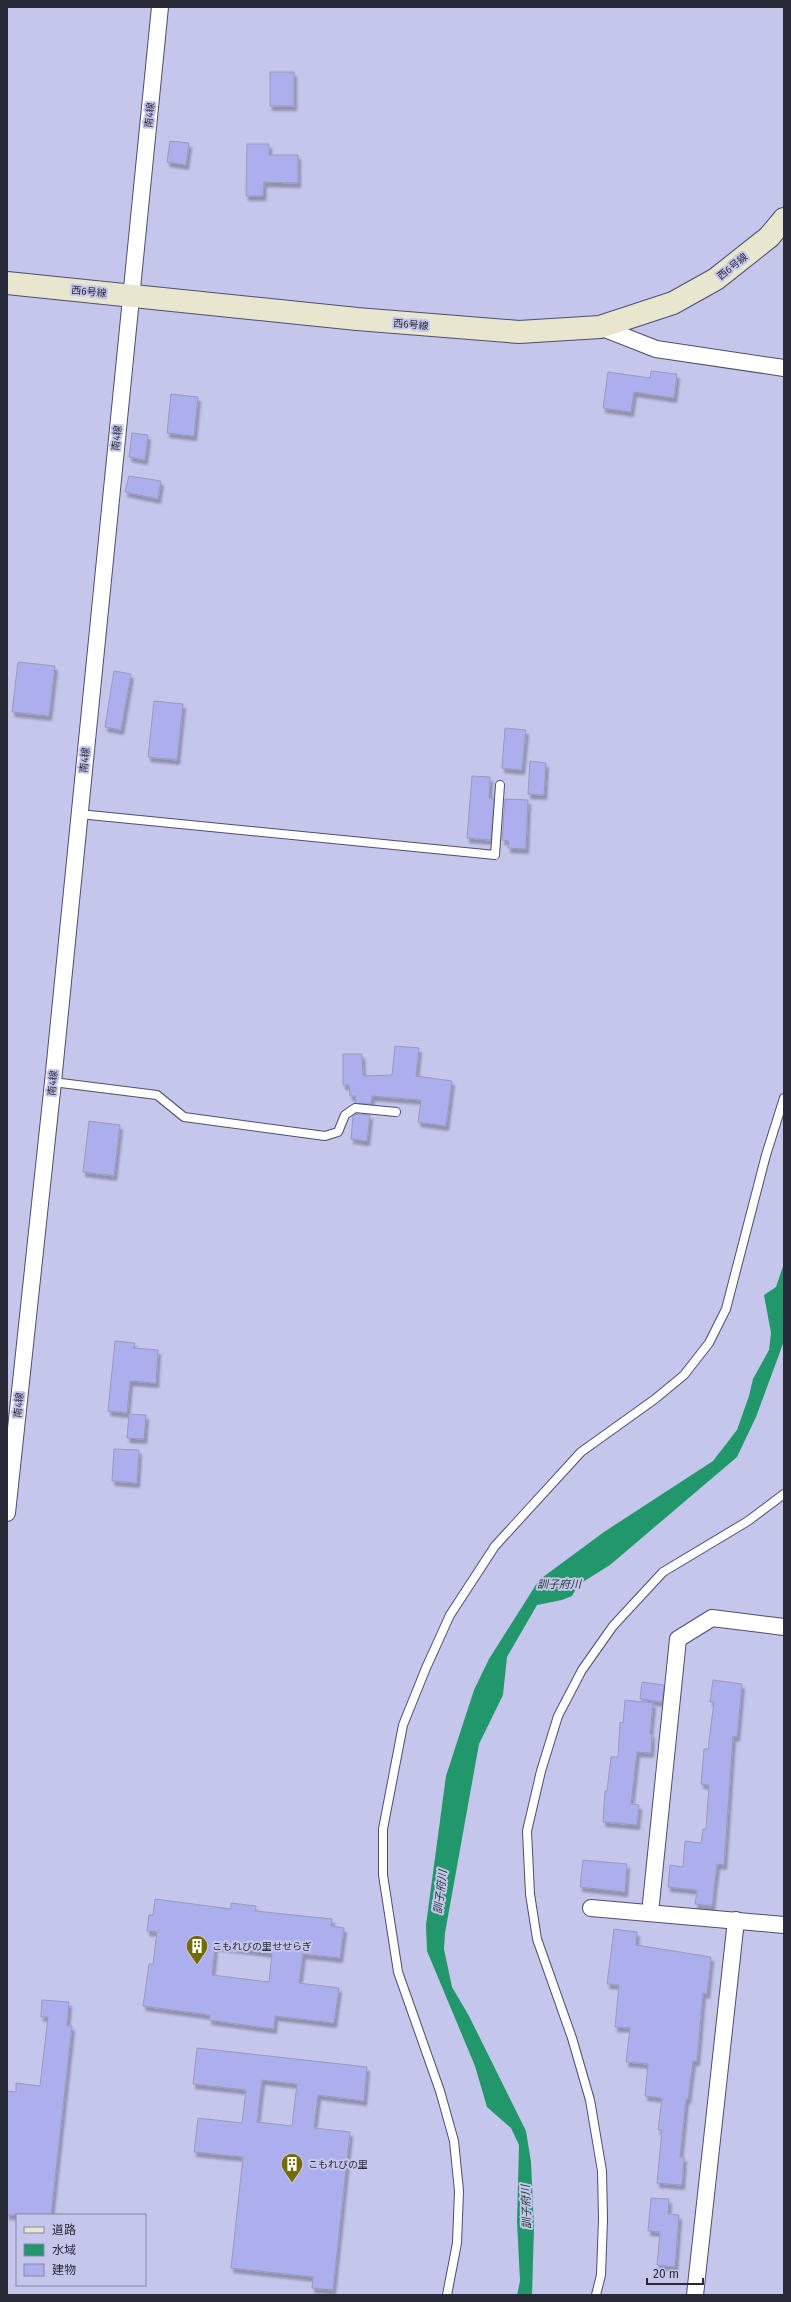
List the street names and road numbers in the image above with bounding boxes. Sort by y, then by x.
street label: 南4線 [143,102,157,128]
street label: 西6号線 [715,251,750,283]
street label: 西6号線 [71,284,107,300]
street label: 西6号線 [393,317,429,333]
street label: 南4線 [110,425,124,451]
street label: 南4線 [78,747,92,773]
street label: 南4線 [46,1070,60,1096]
street label: 南4線 [12,1392,26,1418]

